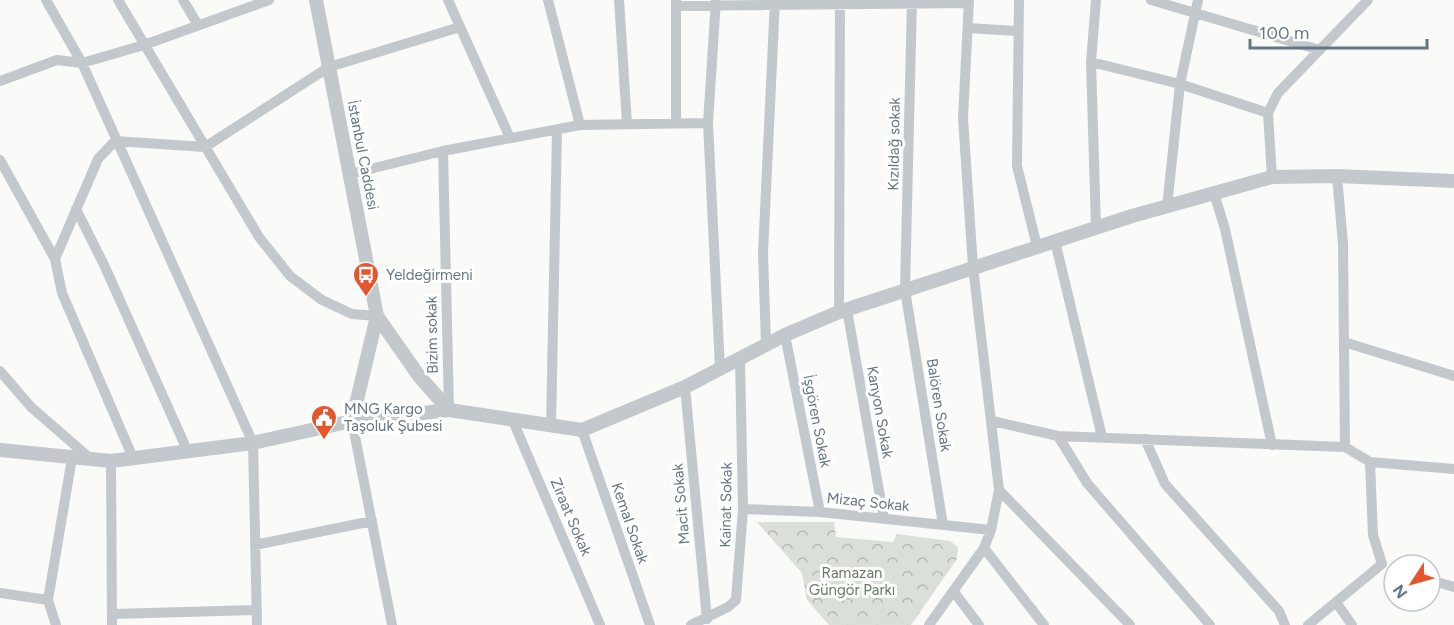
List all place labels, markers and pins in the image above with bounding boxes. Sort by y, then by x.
bus stop icon: Yeldeğirmeni [351,260,381,298]
place label: Yeldeğirmeni [386,266,473,284]
place label: MNG Kargo Taşoluk Şubesi [344,400,442,435]
public building icon: MNG Kargo Taşoluk Şubesi [309,403,339,441]

